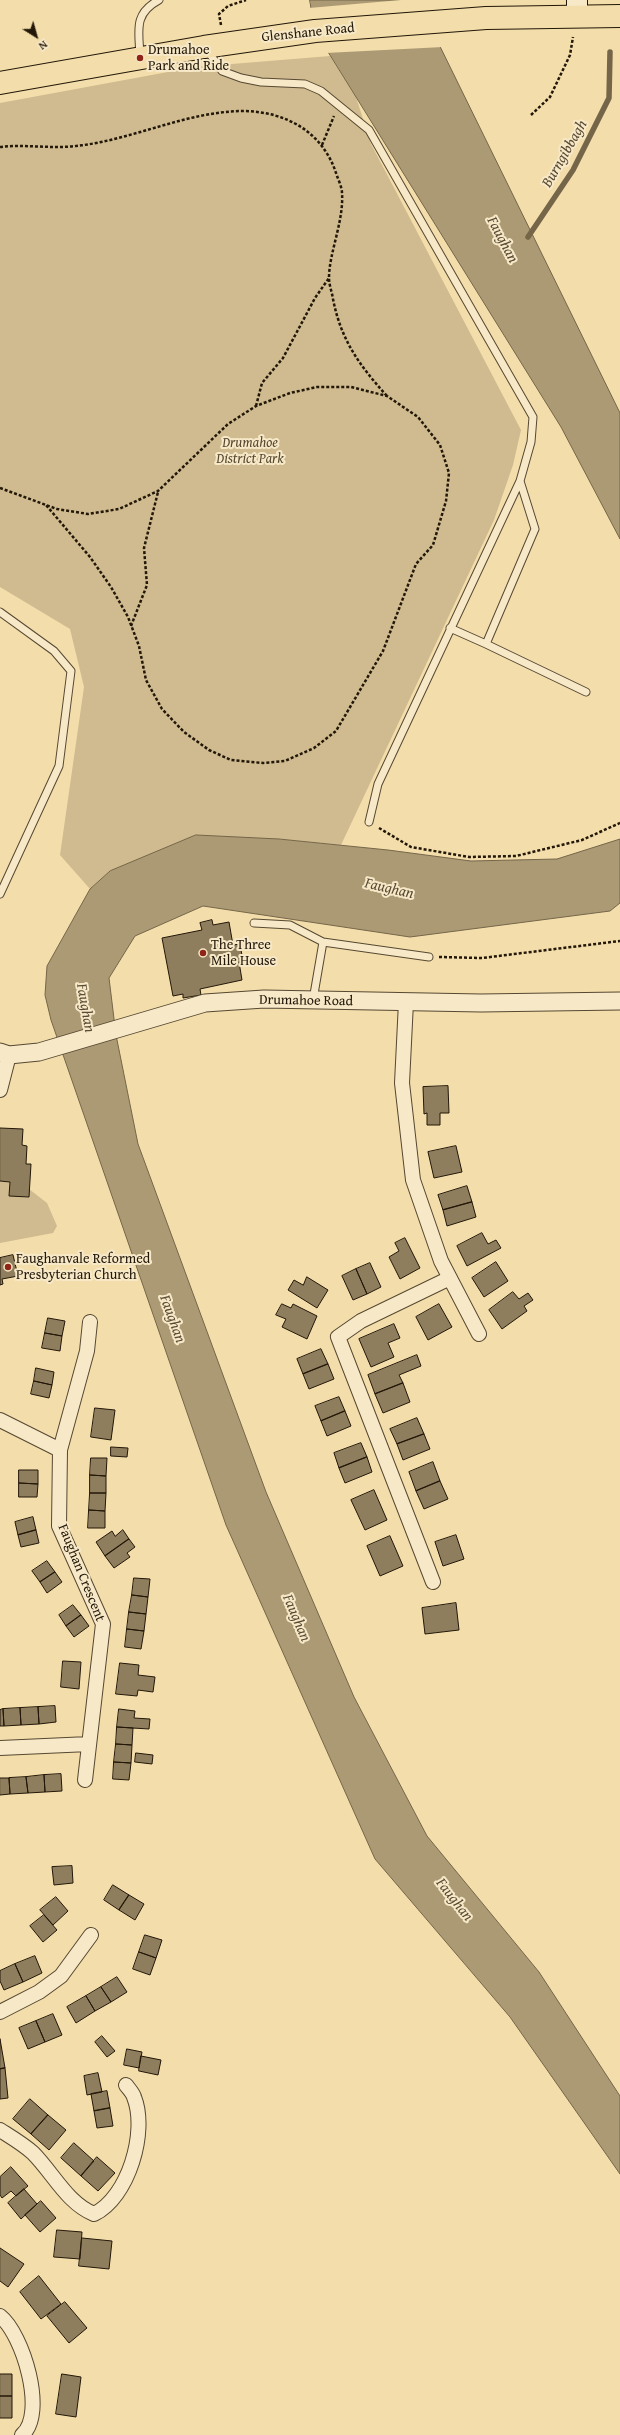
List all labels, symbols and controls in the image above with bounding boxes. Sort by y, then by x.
north arrow [16,16,56,56]
street label: Glenshane Road [261,20,355,46]
text: N [35,37,51,54]
place label: Drumahoe Park and Ride [148,42,229,74]
marker: Drumahoe Park and Ride [135,53,145,63]
water label: Burngibbagh [539,117,591,191]
water label: Faughan [482,214,522,266]
park label: Drumahoe District Park [216,435,284,468]
water label: Faughan [363,875,415,903]
place label: The Three Mile House [211,937,276,970]
marker: The Three Mile House [198,948,208,958]
water label: Faughan [72,982,98,1034]
street label: Drumahoe Road [259,992,353,1010]
place label: Faughanvale Reformed Presbyterian Church [16,1251,150,1284]
marker: Faughanvale Reformed Presbyterian Church [3,1262,13,1272]
water label: Faughan [155,1293,189,1345]
street label: Faughan Crescent [54,1522,108,1624]
water label: Faughan [278,1592,314,1644]
water label: Faughan [432,1875,476,1925]

